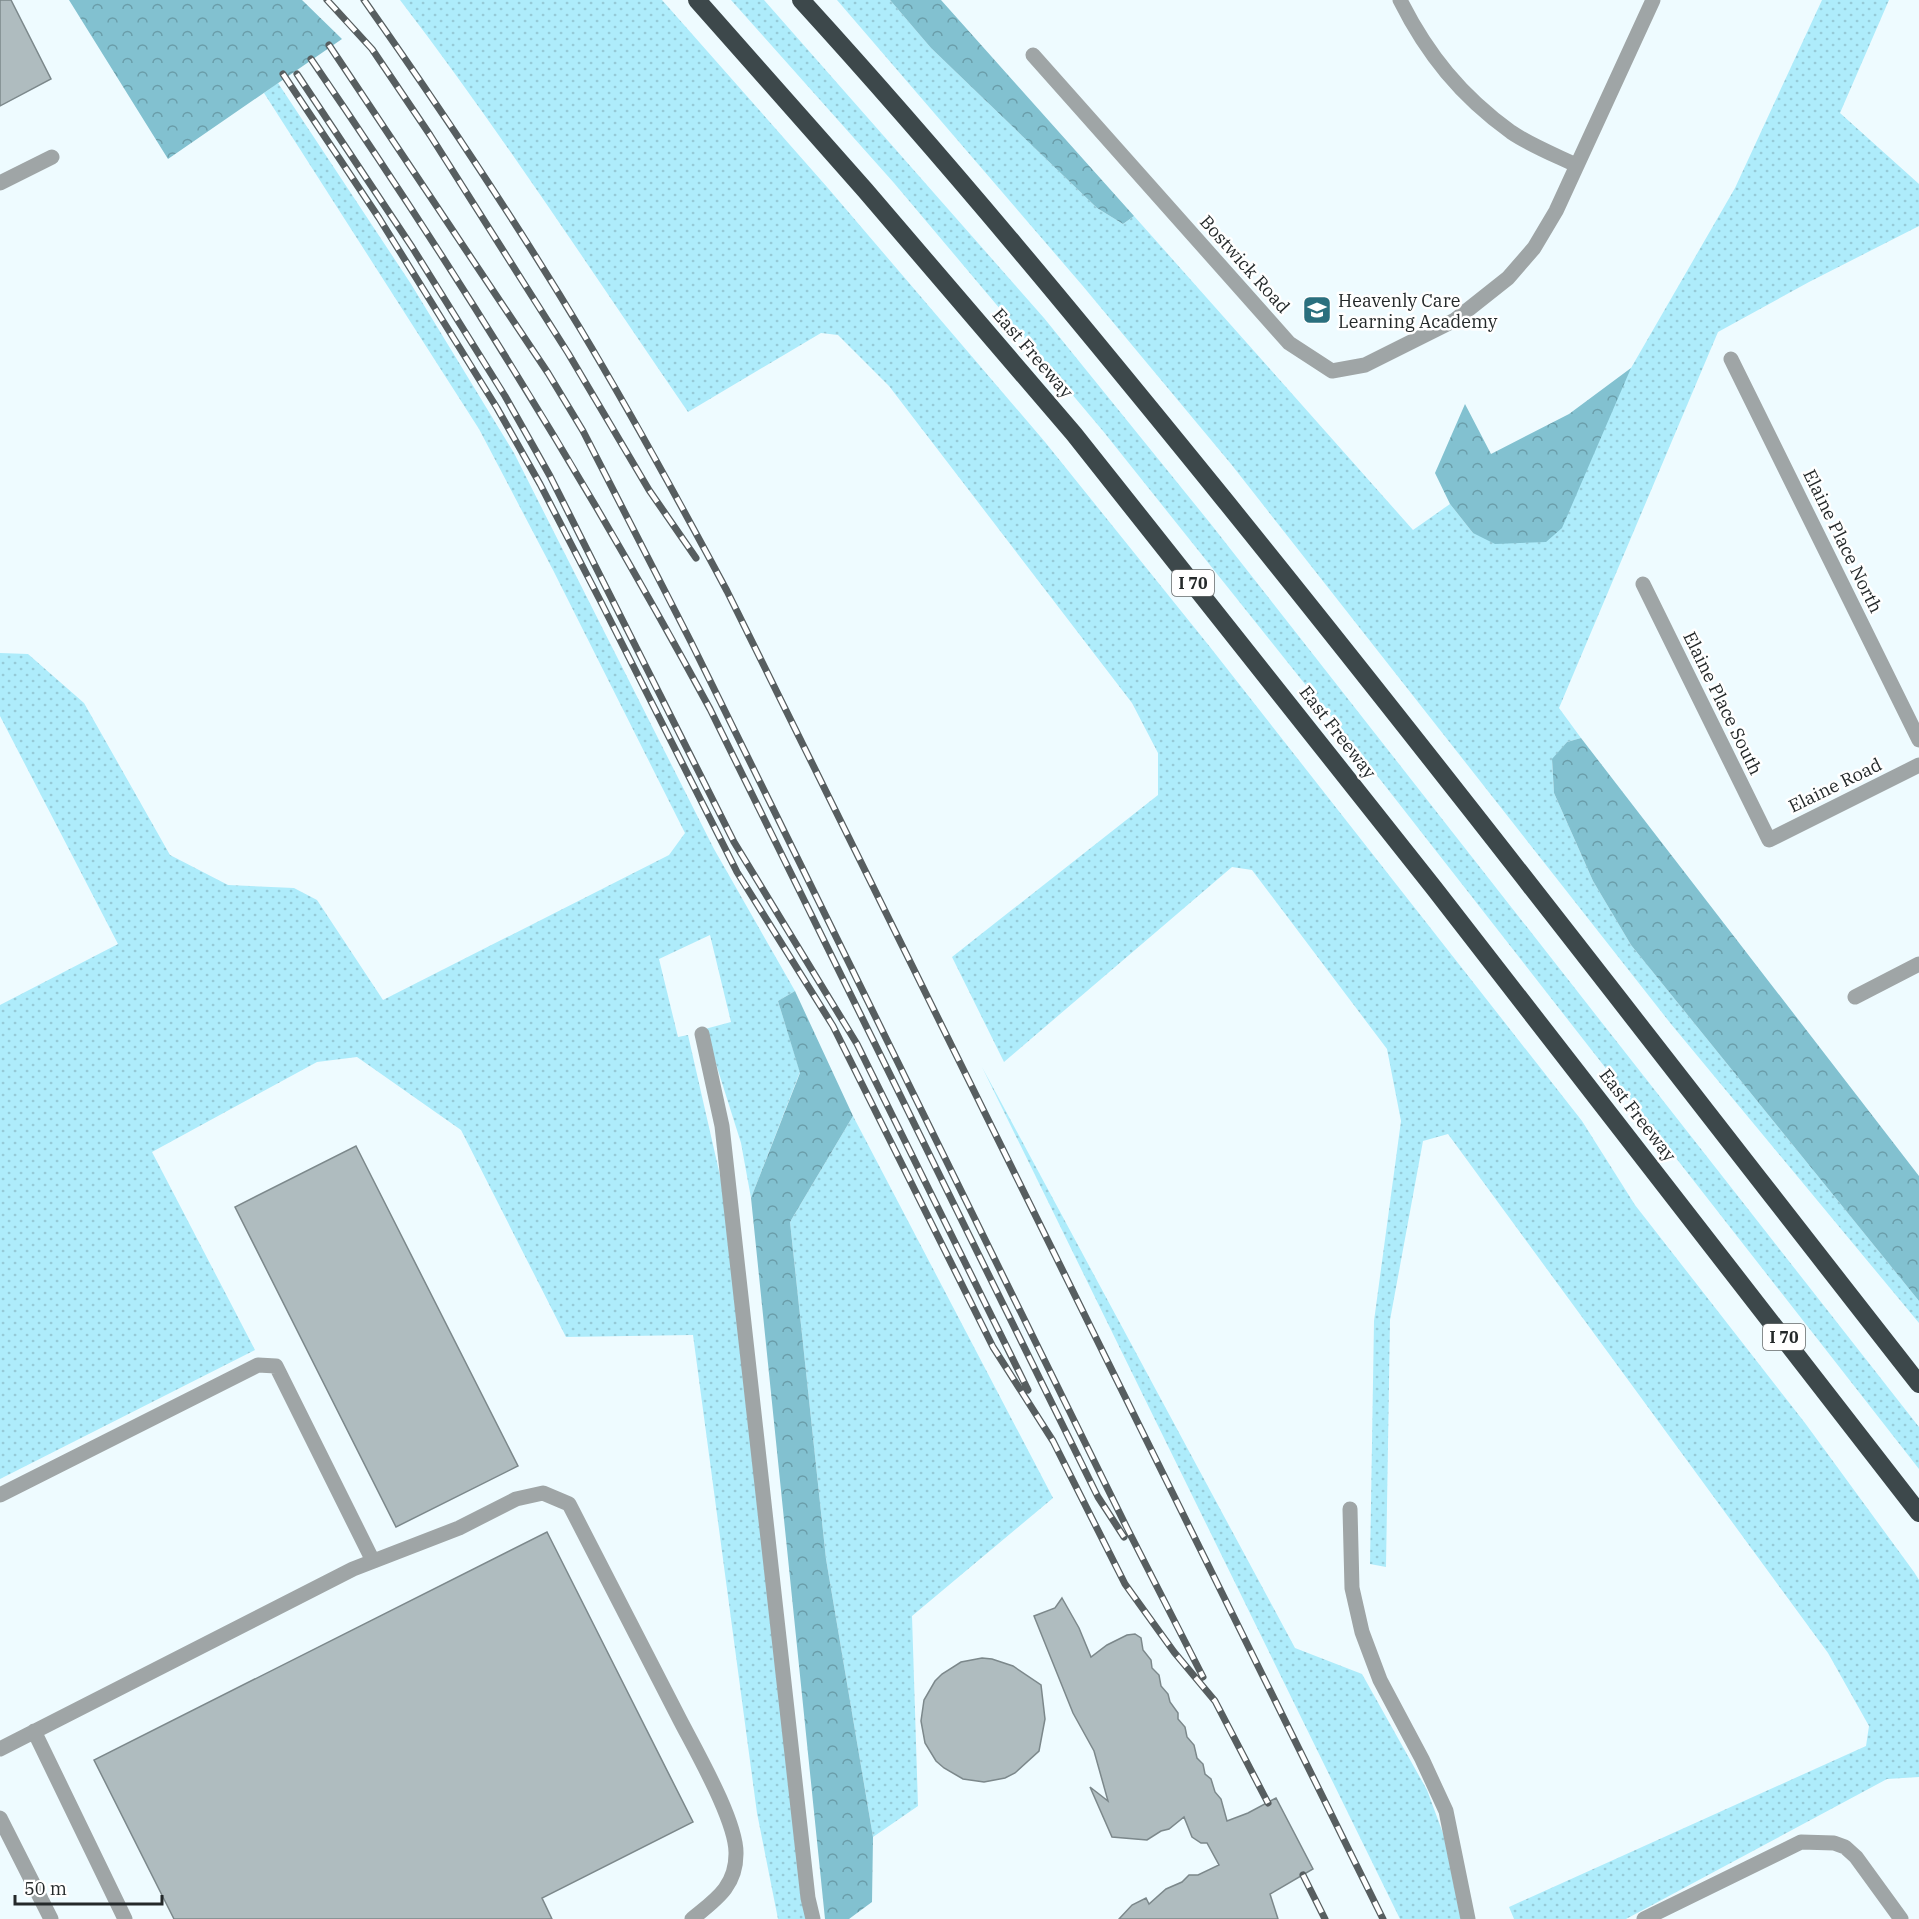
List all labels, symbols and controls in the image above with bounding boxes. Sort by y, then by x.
street label: Bostwick Road [1195,210,1295,318]
place label: Heavenly Care Learning Academy [1338,289,1498,333]
school or university icon: Heavenly Care Learning Academy [1301,294,1333,326]
street label: East Freeway [988,303,1079,403]
street label: Elaine Place North [1798,465,1888,617]
road number: I 70 [1172,570,1214,596]
street label: Elaine Place South [1678,628,1768,778]
street label: East Freeway [1295,681,1382,783]
street label: Elaine Road [1785,753,1885,817]
street label: East Freeway [1595,1064,1682,1166]
road number: I 70 [1763,1324,1805,1350]
scale bar [15,1868,162,1906]
text: 50 m [24,1877,67,1900]

